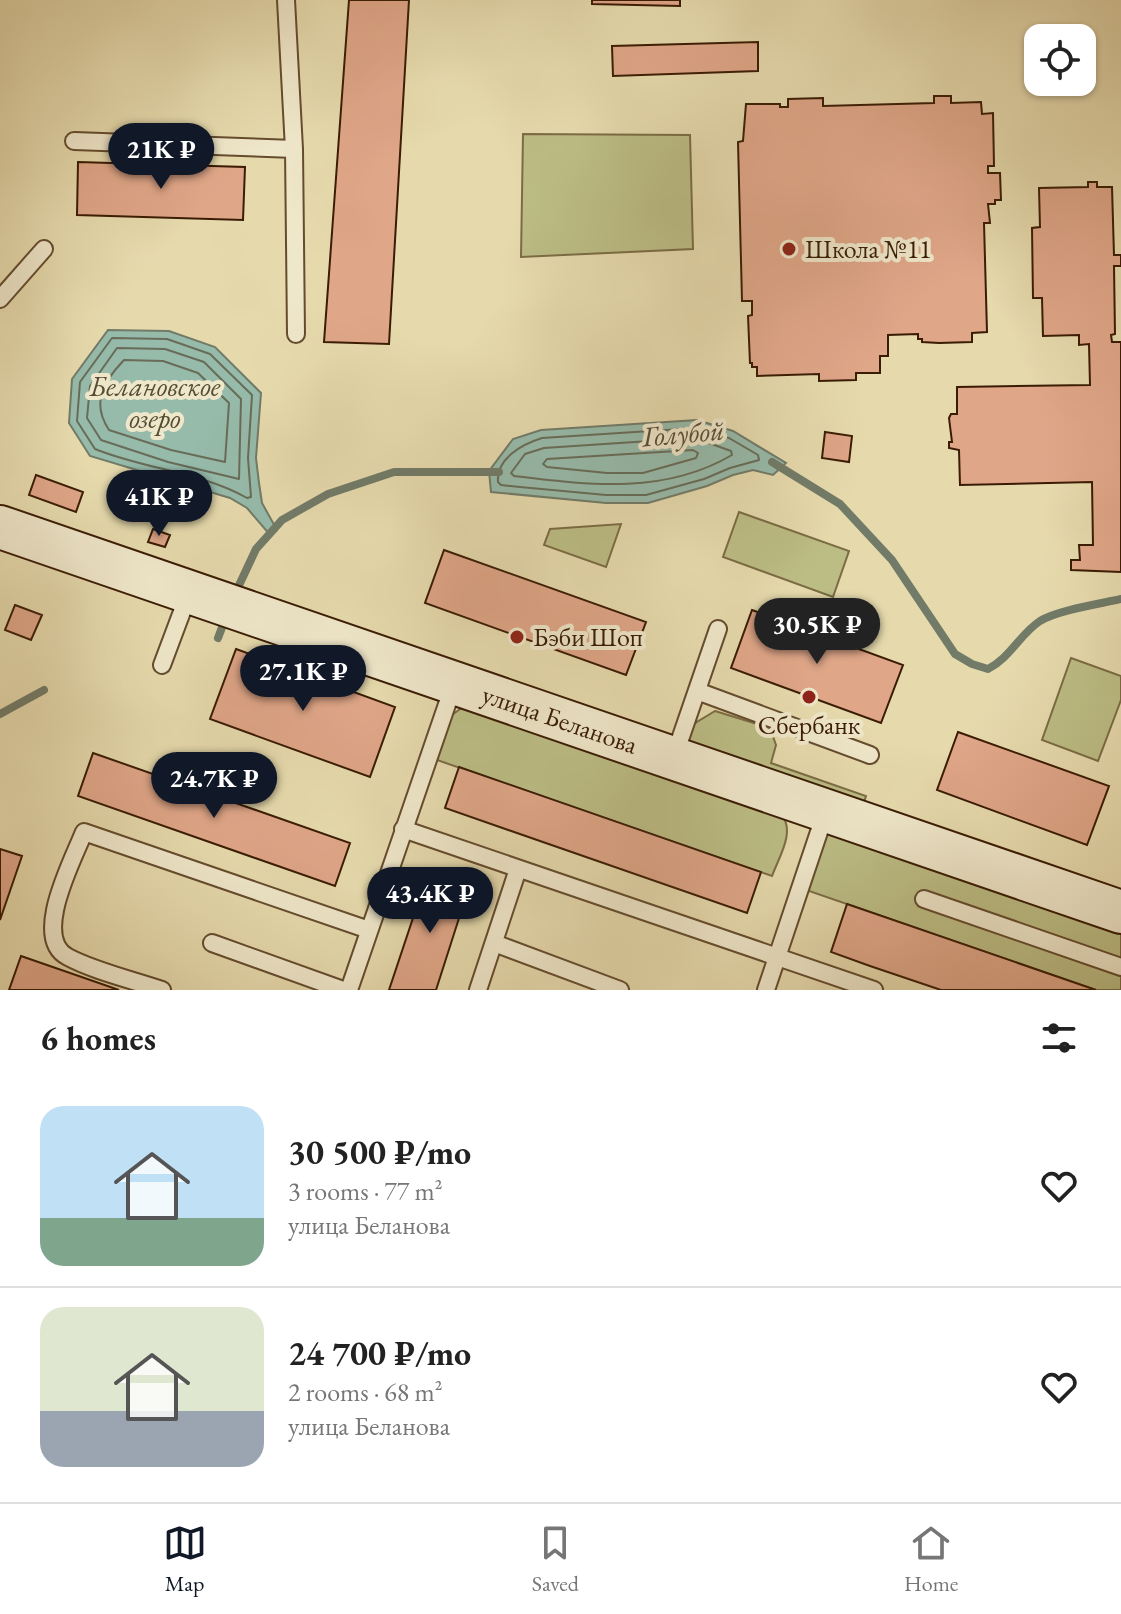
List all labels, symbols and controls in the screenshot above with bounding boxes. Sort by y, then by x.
map controls [1024,24,1096,96]
button: locate [1024,24,1096,96]
pin: 21K ₽ [105,123,217,191]
text: 21K ₽ [126,132,196,166]
place label: Школа №11 [805,232,932,266]
marker: Школа №11 [780,240,798,258]
water label: Белановское озеро [89,368,221,436]
water label: Голубой [639,411,726,455]
pin: 41K ₽ [103,470,215,538]
text: 41K ₽ [124,479,194,513]
pin: 30.5K ₽ [743,598,891,666]
text: 30.5K ₽ [772,607,862,641]
place label: Бэби Шоп [533,620,643,654]
marker: Бэби Шоп [508,628,526,646]
pin: 27.1K ₽ [229,645,377,713]
text: 27.1K ₽ [258,654,348,688]
street label: улица Беланова [478,677,643,762]
marker: Сбербанк [800,688,818,706]
place label: Сбербанк [758,708,861,742]
pin: 24.7K ₽ [140,752,288,820]
text: 24.7K ₽ [169,761,259,795]
pin: 43.4K ₽ [356,867,504,935]
text: 43.4K ₽ [385,876,475,910]
text: 6 homes [40,1016,156,1060]
icon: filters [1037,1016,1081,1060]
text: 30 500 ₽/mo [288,1130,471,1174]
icon: home [104,1138,200,1234]
icon: heart [1037,1164,1081,1208]
text: 3 rooms · 77 m² [288,1174,443,1208]
text: улица Беланова [288,1208,450,1242]
text: 24 700 ₽/mo [288,1331,471,1375]
icon: home [104,1339,200,1435]
icon: heart [1037,1365,1081,1409]
text: 2 rooms · 68 m² [288,1375,443,1409]
text: улица Беланова [288,1409,450,1443]
tab: Map [163,1521,207,1598]
tab: Saved [532,1521,579,1598]
tab: Home [904,1521,958,1598]

